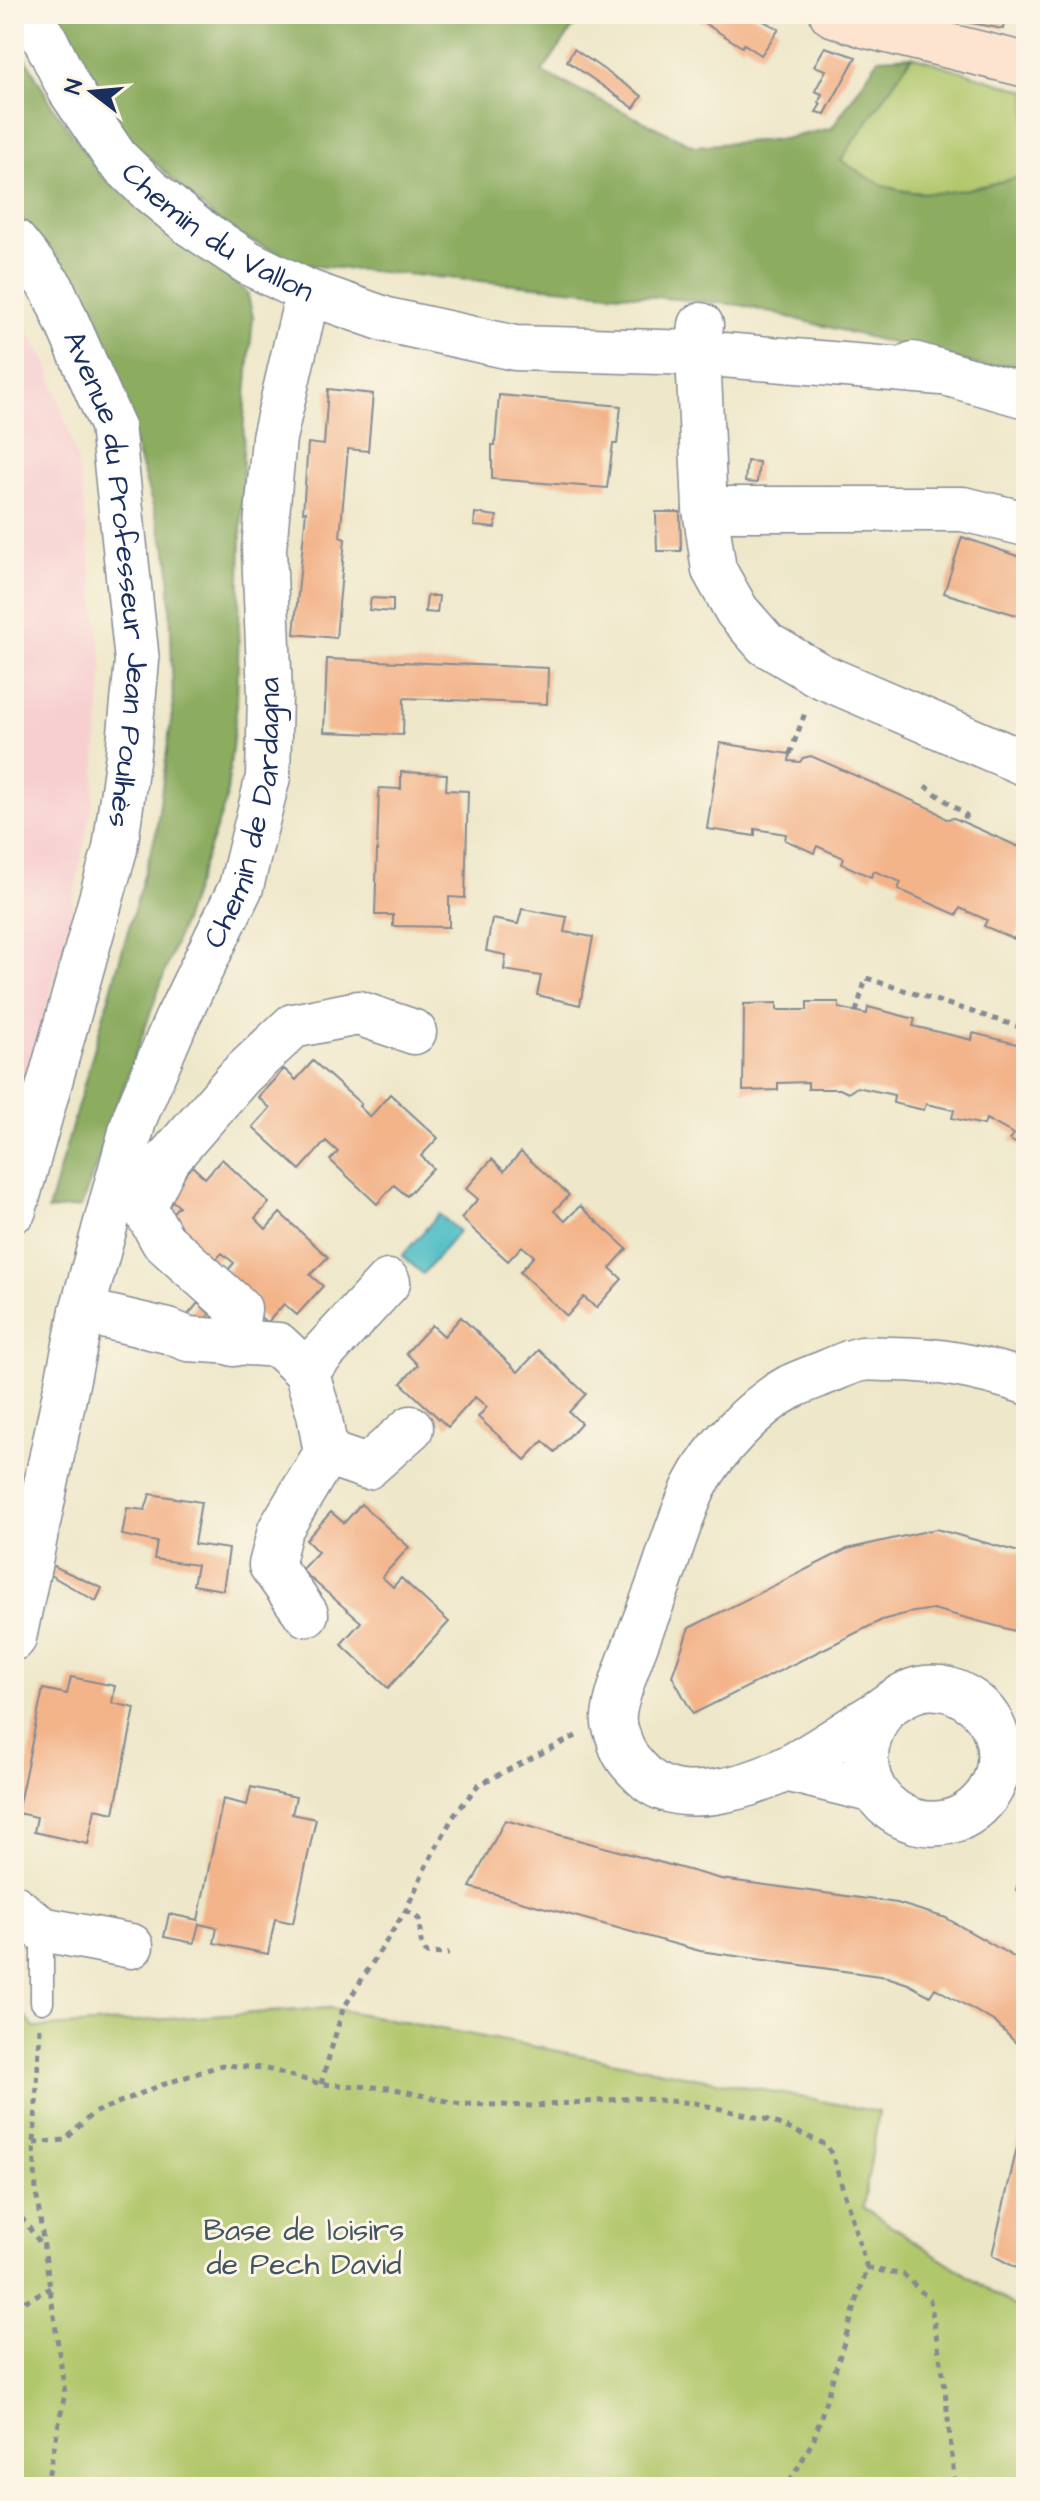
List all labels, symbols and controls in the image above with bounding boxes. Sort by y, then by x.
north arrow [52,52,132,132]
text: N [57,76,91,98]
street label: Chemin du Vallon [112,153,321,313]
street label: Avenue du Professeur Jean Poulhès [52,324,159,830]
street label: Chemin de Dardagna [193,677,292,955]
park label: Base de loisirs de Pech David [204,2210,404,2286]

